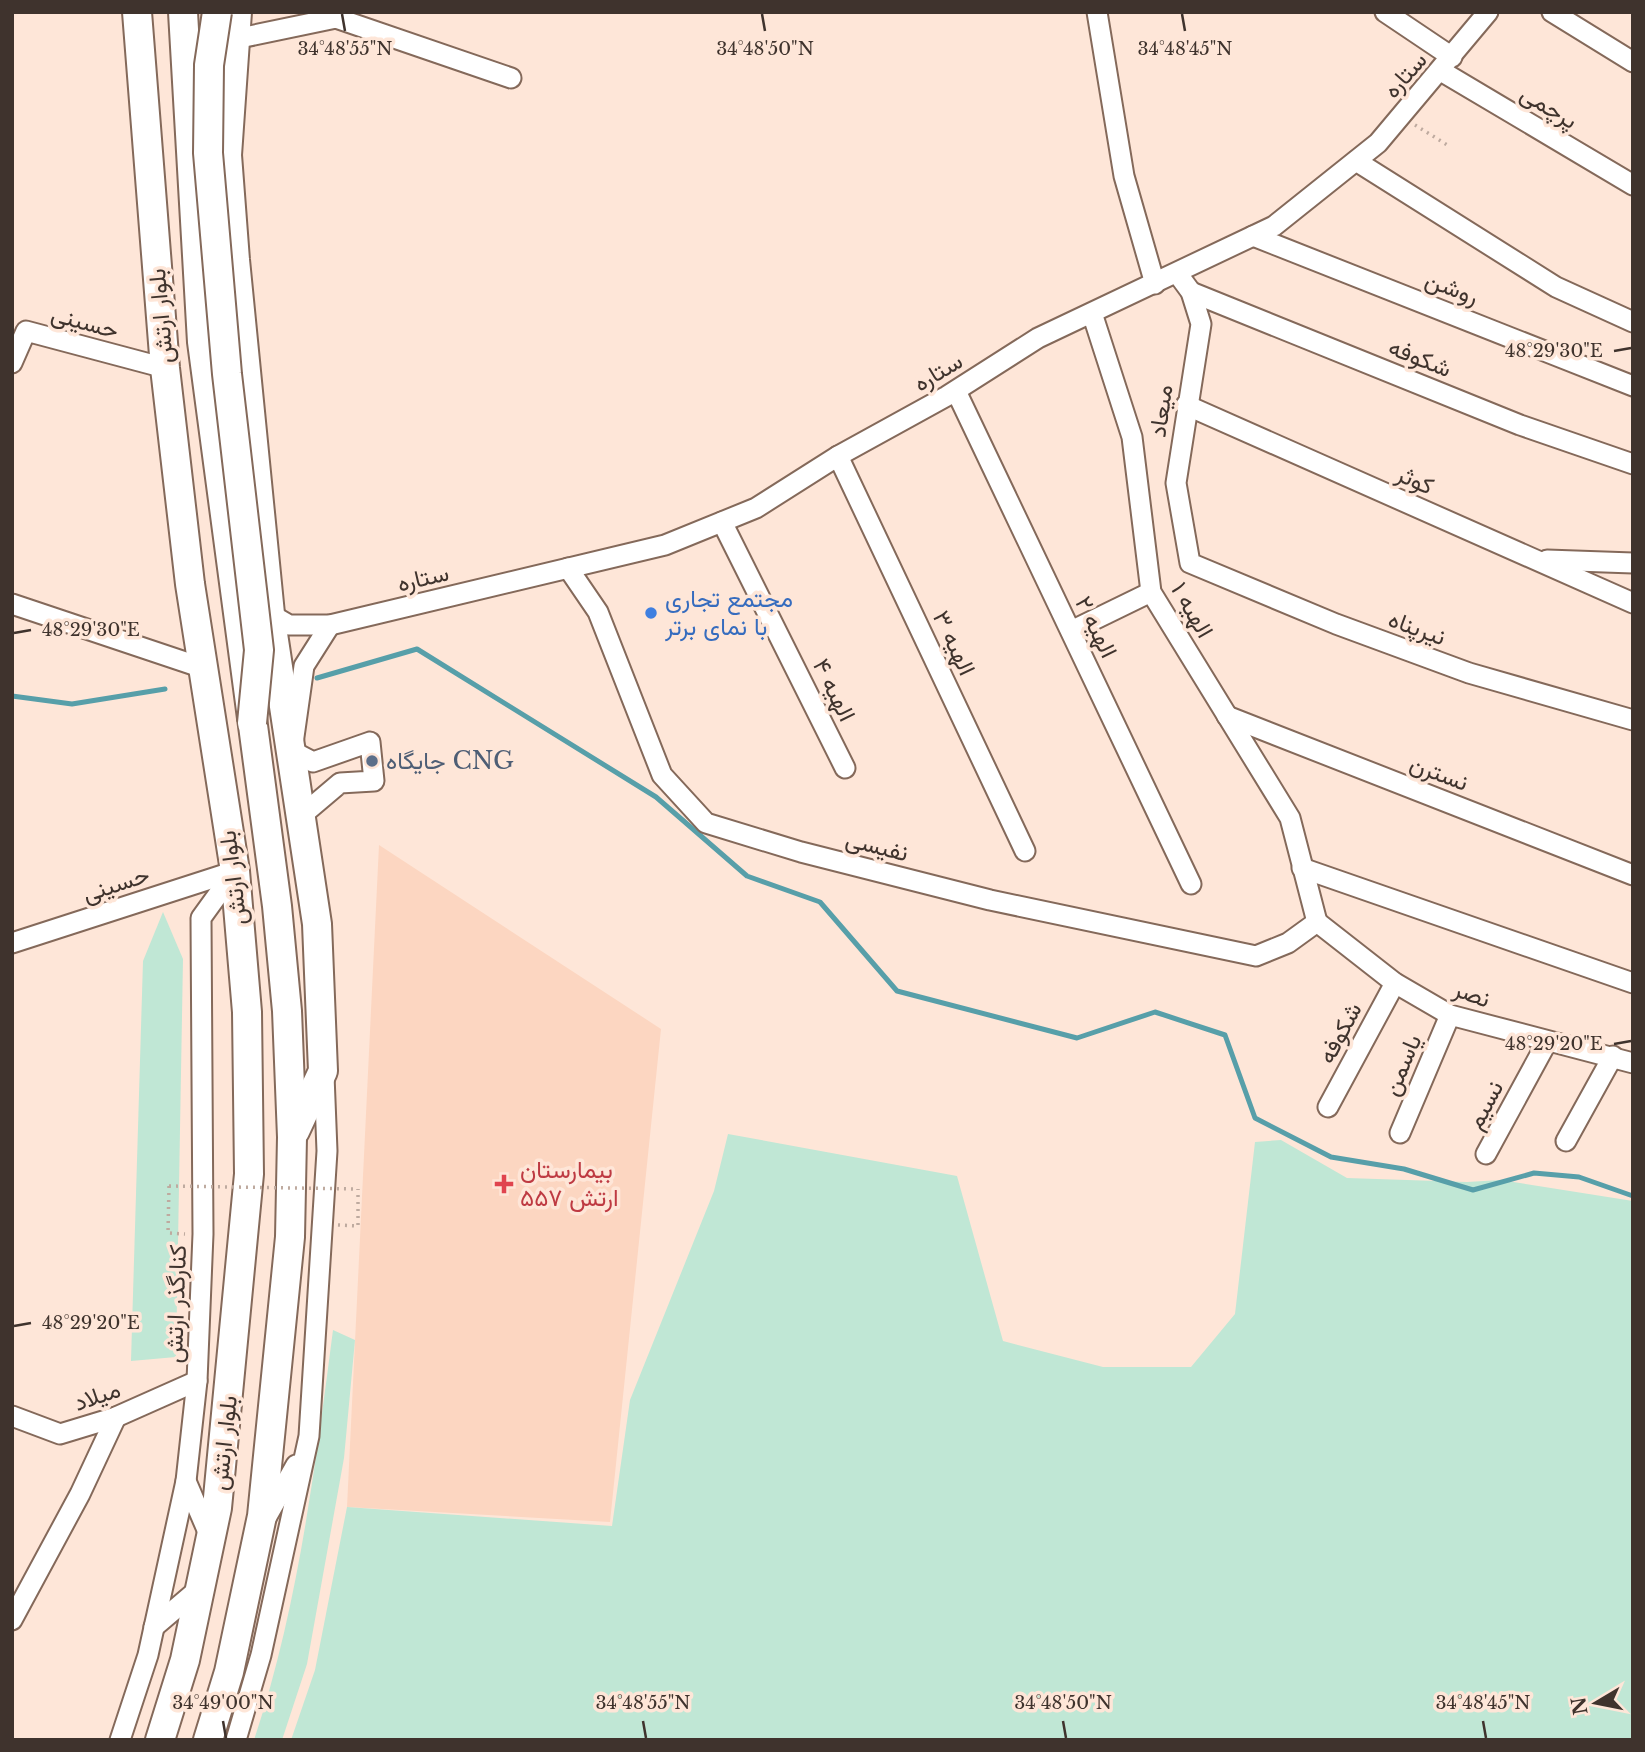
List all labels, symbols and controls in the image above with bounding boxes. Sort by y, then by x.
text: 34°48'55"N [297,38,393,60]
text: 34°48'50"N [716,38,814,60]
text: 34°48'45"N [1137,38,1233,60]
street label: ستاره [1377,46,1433,104]
street label: پرچمی [1514,78,1583,137]
street label: روشن [1421,264,1483,312]
street label: بلوار ارتش [142,267,180,365]
street label: حسینی [48,299,122,344]
street label: شکوفه [1384,332,1456,384]
text: 48°29'30"E [1505,340,1603,362]
street label: ستاره [908,346,968,398]
street label: میعاد [1142,383,1179,439]
street label: کوثر [1391,458,1438,501]
street label: ستاره [394,558,452,598]
street label: الهیه ۱ [1164,577,1220,643]
place label: مجتمع تجاری با نمای برتر [664,584,793,642]
street label: الهیه ۲ [1068,591,1124,663]
street label: نیرپناه [1384,604,1450,653]
marker: مجتمع تجاری با نمای برتر [643,605,659,621]
street label: الهیه ۳ [926,606,982,680]
text: 48°29'30"E [42,619,140,641]
street label: الهیه ۴ [806,654,862,726]
place label: جایگاه CNG [386,746,514,775]
street label: نسترن [1405,748,1473,798]
marker: جایگاه CNG [364,753,380,769]
street label: نفیسی [843,824,911,867]
street label: بلوار ارتش [212,829,254,927]
street label: حسینی [79,859,153,908]
street label: نصر [1449,973,1494,1014]
street label: شکوفه [1311,997,1369,1069]
street label: یاسمن [1376,1030,1427,1100]
text: 48°29'20"E [1505,1033,1603,1055]
street label: نسیم [1460,1075,1511,1135]
place label: بیمارستان ۵۵۷ ارتش [520,1155,619,1213]
marker: بیمارستان ۵۵۷ ارتش [494,1174,514,1194]
street label: کنارگذر ارتش [159,1244,193,1364]
text: 48°29'20"E [42,1312,140,1334]
street label: میلاد [70,1374,124,1417]
street label: بلوار ارتش [204,1394,244,1492]
north arrow [1561,1668,1631,1738]
text: 34°49'00"N [172,1692,274,1714]
text: 34°48'55"N [595,1692,691,1714]
text: 34°48'50"N [1014,1692,1112,1714]
text: 34°48'45"N [1435,1692,1531,1714]
text: N [1567,1695,1593,1717]

